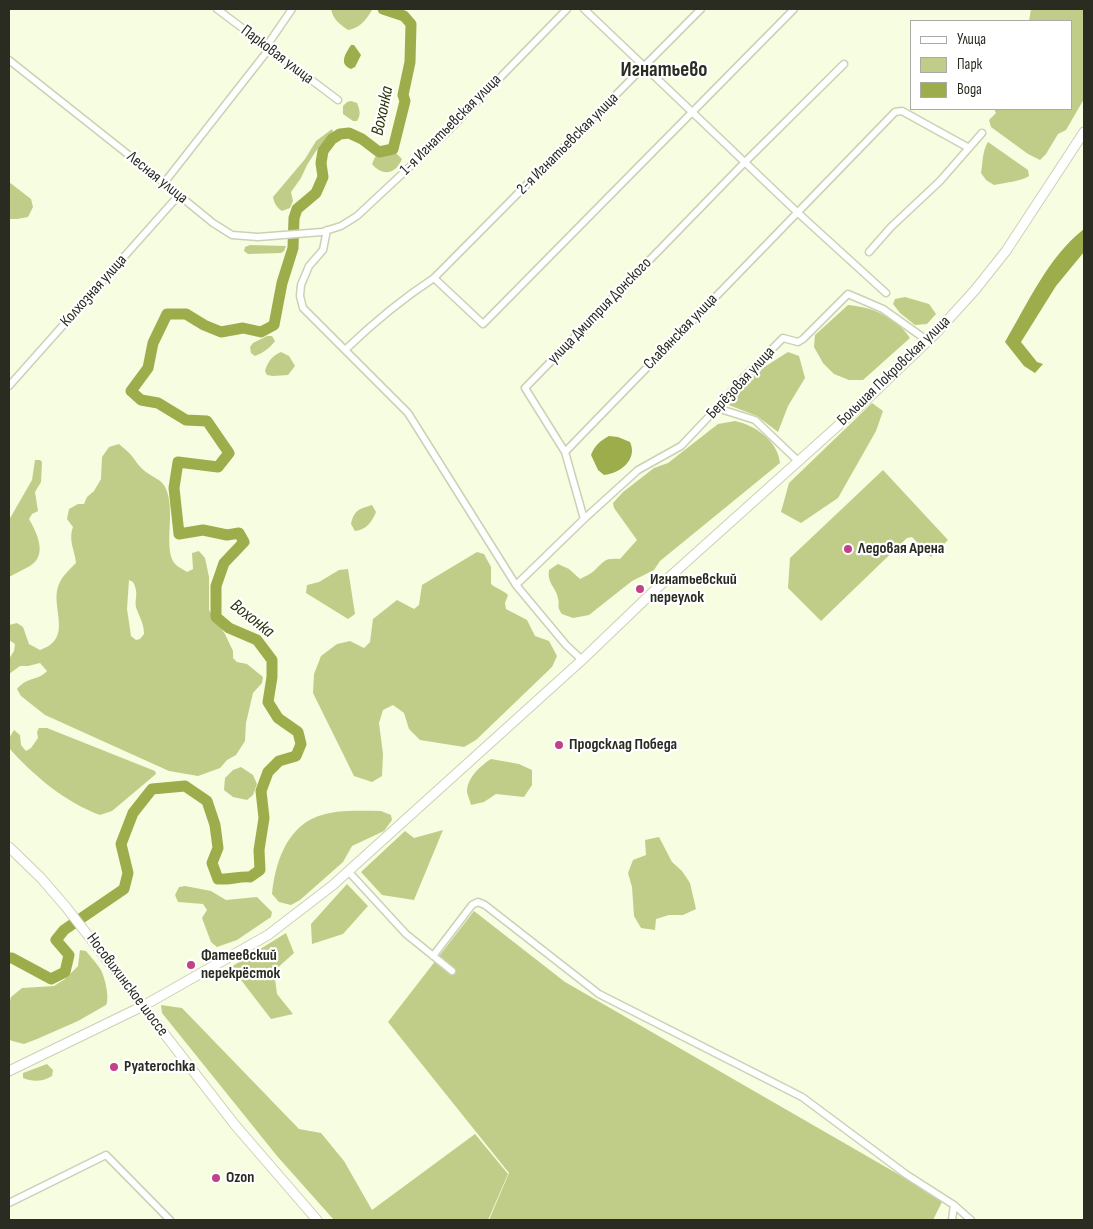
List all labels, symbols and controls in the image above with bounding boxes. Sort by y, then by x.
legend [910,20,1073,110]
street label: Парковая улица [237,21,317,89]
text: Улица [957,30,986,49]
text: Парк [957,55,982,74]
district label: Игнатьево [621,58,707,84]
street label: 1-я Игнатьевская улица [396,70,506,180]
text: Вода [957,80,982,99]
water label: Вохонка [367,84,399,138]
street label: 2-я Игнатьевская улица [513,89,623,199]
street label: Лесная улица [123,148,191,208]
street label: Колхозная улица [57,251,131,331]
street label: улица Дмитрия Донского [544,254,656,368]
street label: Славянская улица [640,290,722,374]
street label: Большая Покровская улица [833,312,955,430]
street label: Берёзовая улица [703,343,779,423]
place label: Ледовая Арена [858,539,944,559]
marker: Ледовая Арена [842,543,854,555]
place label: Игнатьевский переулок [650,570,737,608]
marker: Игнатьевский переулок [634,583,646,595]
water label: Вохонка [226,595,278,643]
place label: Продсклад Победа [569,735,677,755]
marker: Продсклад Победа [553,739,565,751]
street label: Носовихинское шоссе [82,930,172,1040]
place label: Фатеевский перекрёсток [201,946,280,984]
marker: Фатеевский перекрёсток [185,959,197,971]
place label: Pyaterochka [124,1057,195,1077]
marker: Pyaterochka [108,1061,120,1073]
place label: Ozon [226,1168,254,1188]
marker: Ozon [210,1172,222,1184]

